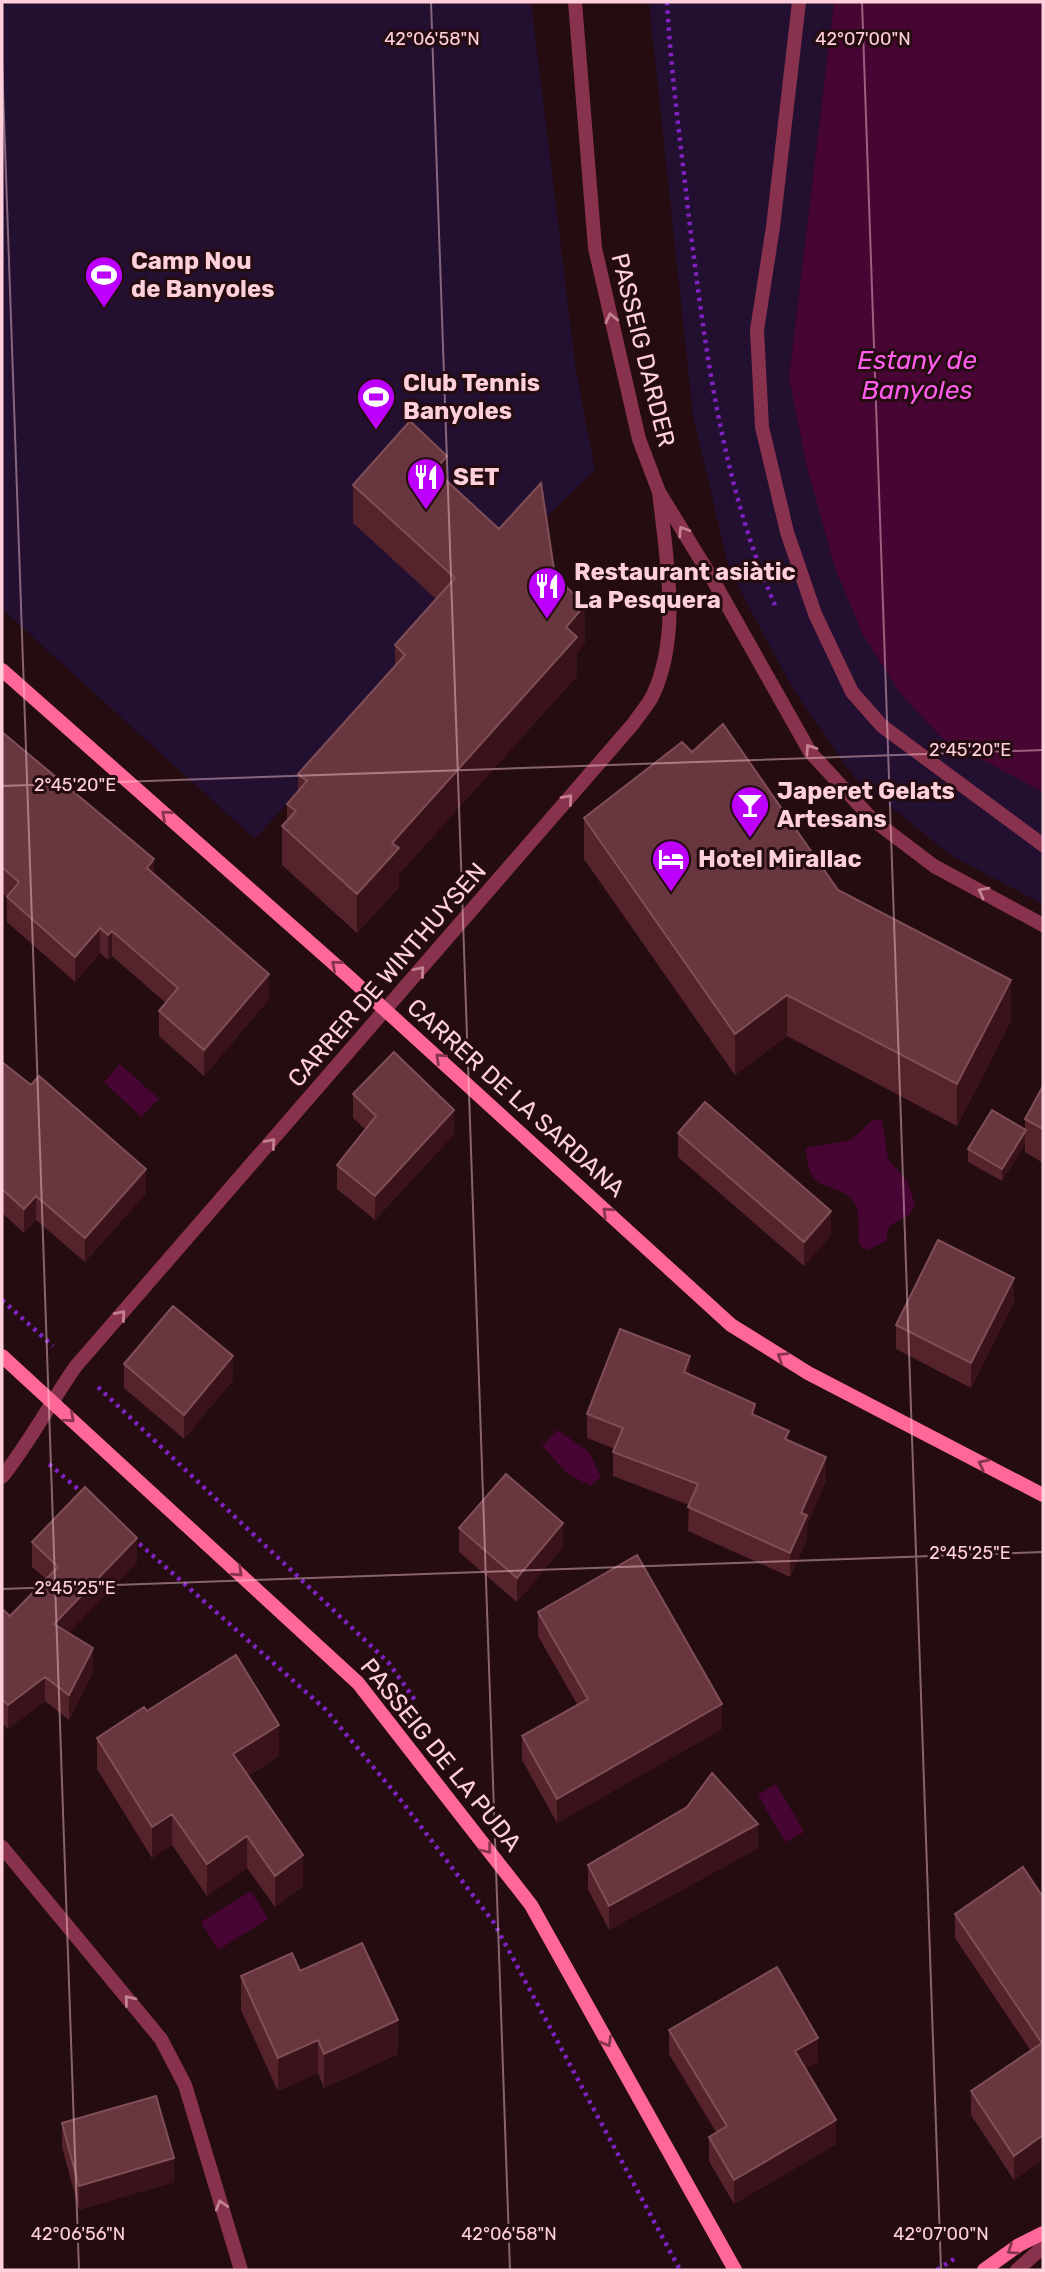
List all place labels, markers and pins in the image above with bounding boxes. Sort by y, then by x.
place label: Camp Nou de Banyoles [131,247,274,303]
sports icon: Camp Nou de Banyoles [83,254,125,309]
place label: Club Tennis Banyoles [403,369,540,425]
sports icon: Club Tennis Banyoles [355,376,397,431]
restaurant icon: SET [405,456,447,511]
place label: SET [453,463,499,491]
place label: Restaurant asiàtic La Pesquera [574,558,796,614]
restaurant icon: Restaurant asiàtic La Pesquera [526,565,568,620]
place label: Japeret Gelats Artesans [777,777,955,833]
bar icon: Japeret Gelats Artesans [729,784,771,839]
hotel icon: Hotel Mirallac [650,838,692,893]
place label: Hotel Mirallac [698,845,862,873]

